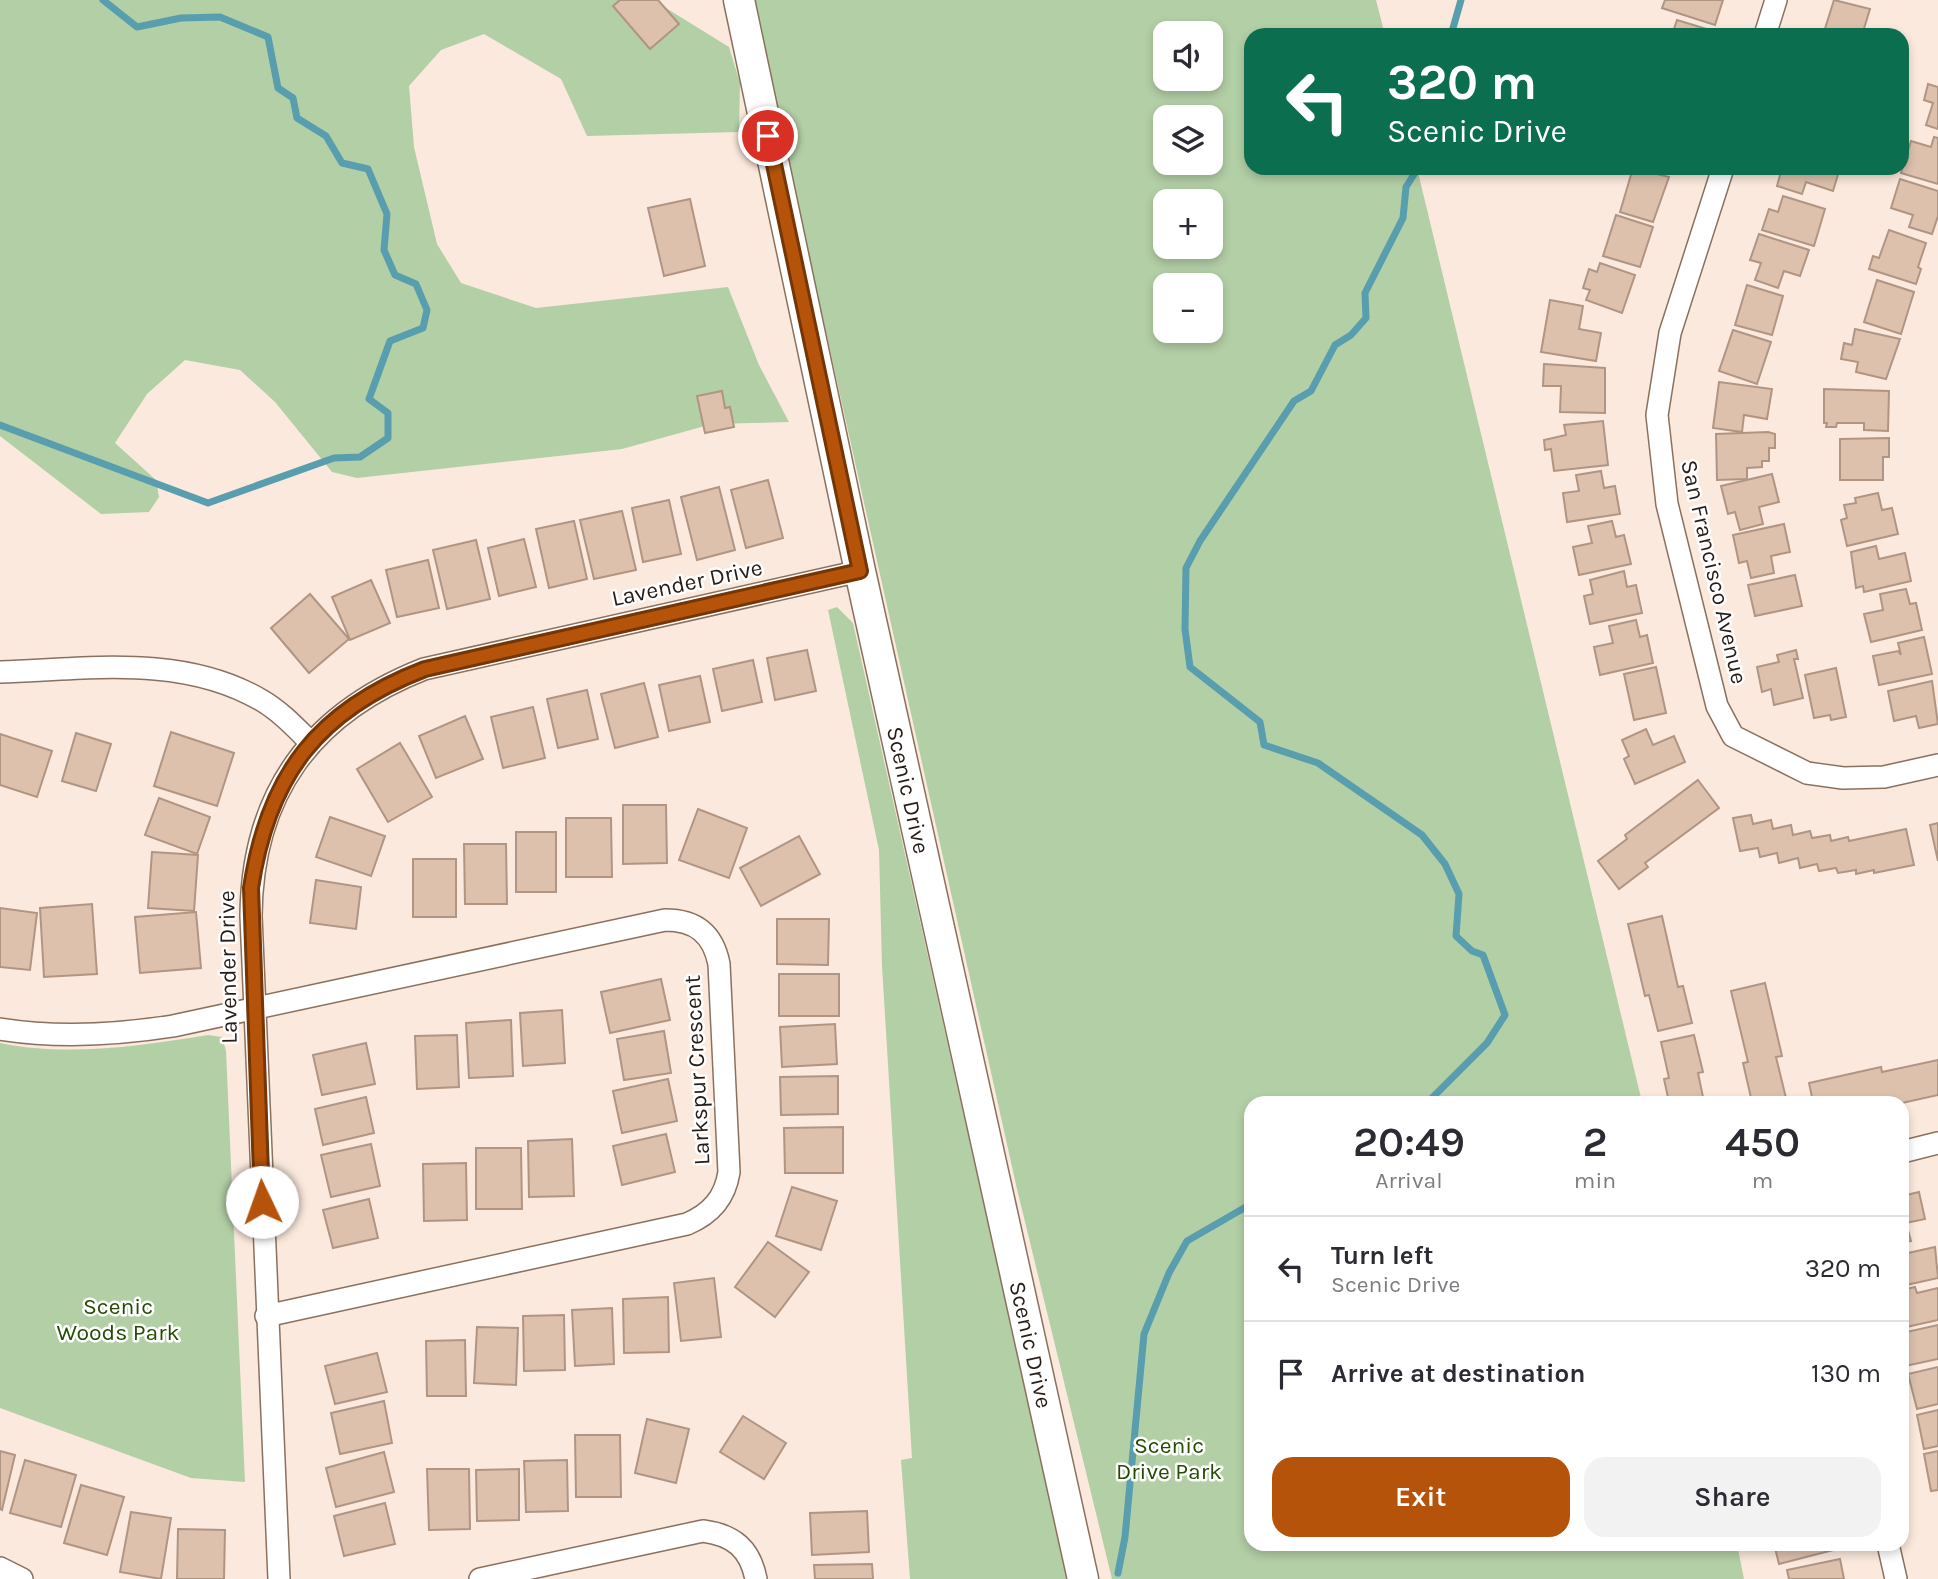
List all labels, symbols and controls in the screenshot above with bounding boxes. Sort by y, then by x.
map controls [1153,21,1223,343]
button: sound [1153,21,1223,91]
text: 320 m [1387,54,1537,111]
icon: left [1272,56,1363,147]
button: layers [1153,105,1223,175]
pin [738,106,798,166]
text: Scenic Drive [1387,113,1567,150]
icon: arrive [749,117,787,155]
button: + [1153,189,1223,259]
button: − [1153,273,1223,343]
street label: San Francisco Avenue [1675,457,1753,687]
street label: Lavender Drive [609,554,765,612]
street label: Scenic Drive [881,724,936,856]
street label: Lavender Drive [213,890,243,1044]
street label: Larkspur Crescent [679,974,715,1166]
text: 20:49 [1353,1117,1465,1167]
text: 2 [1582,1117,1608,1167]
text: 450 [1725,1117,1800,1167]
position arrow [225,1165,299,1239]
text: Arrival [1375,1167,1443,1194]
text: min [1574,1167,1616,1194]
text: m [1752,1167,1773,1194]
text: Turn left [1331,1240,1433,1271]
icon: left [1272,1250,1310,1288]
text: 320 m [1805,1253,1881,1284]
text: Scenic Drive [1331,1271,1460,1298]
street label: Scenic Drive [1004,1279,1058,1411]
park label: Scenic Woods Park [57,1293,179,1346]
icon: arrive [1272,1355,1310,1393]
text: Arrive at destination [1331,1358,1585,1389]
text: 130 m [1811,1358,1881,1389]
park label: Scenic Drive Park [1116,1432,1222,1485]
button: Exit [1272,1457,1570,1537]
button: Share [1584,1457,1881,1537]

